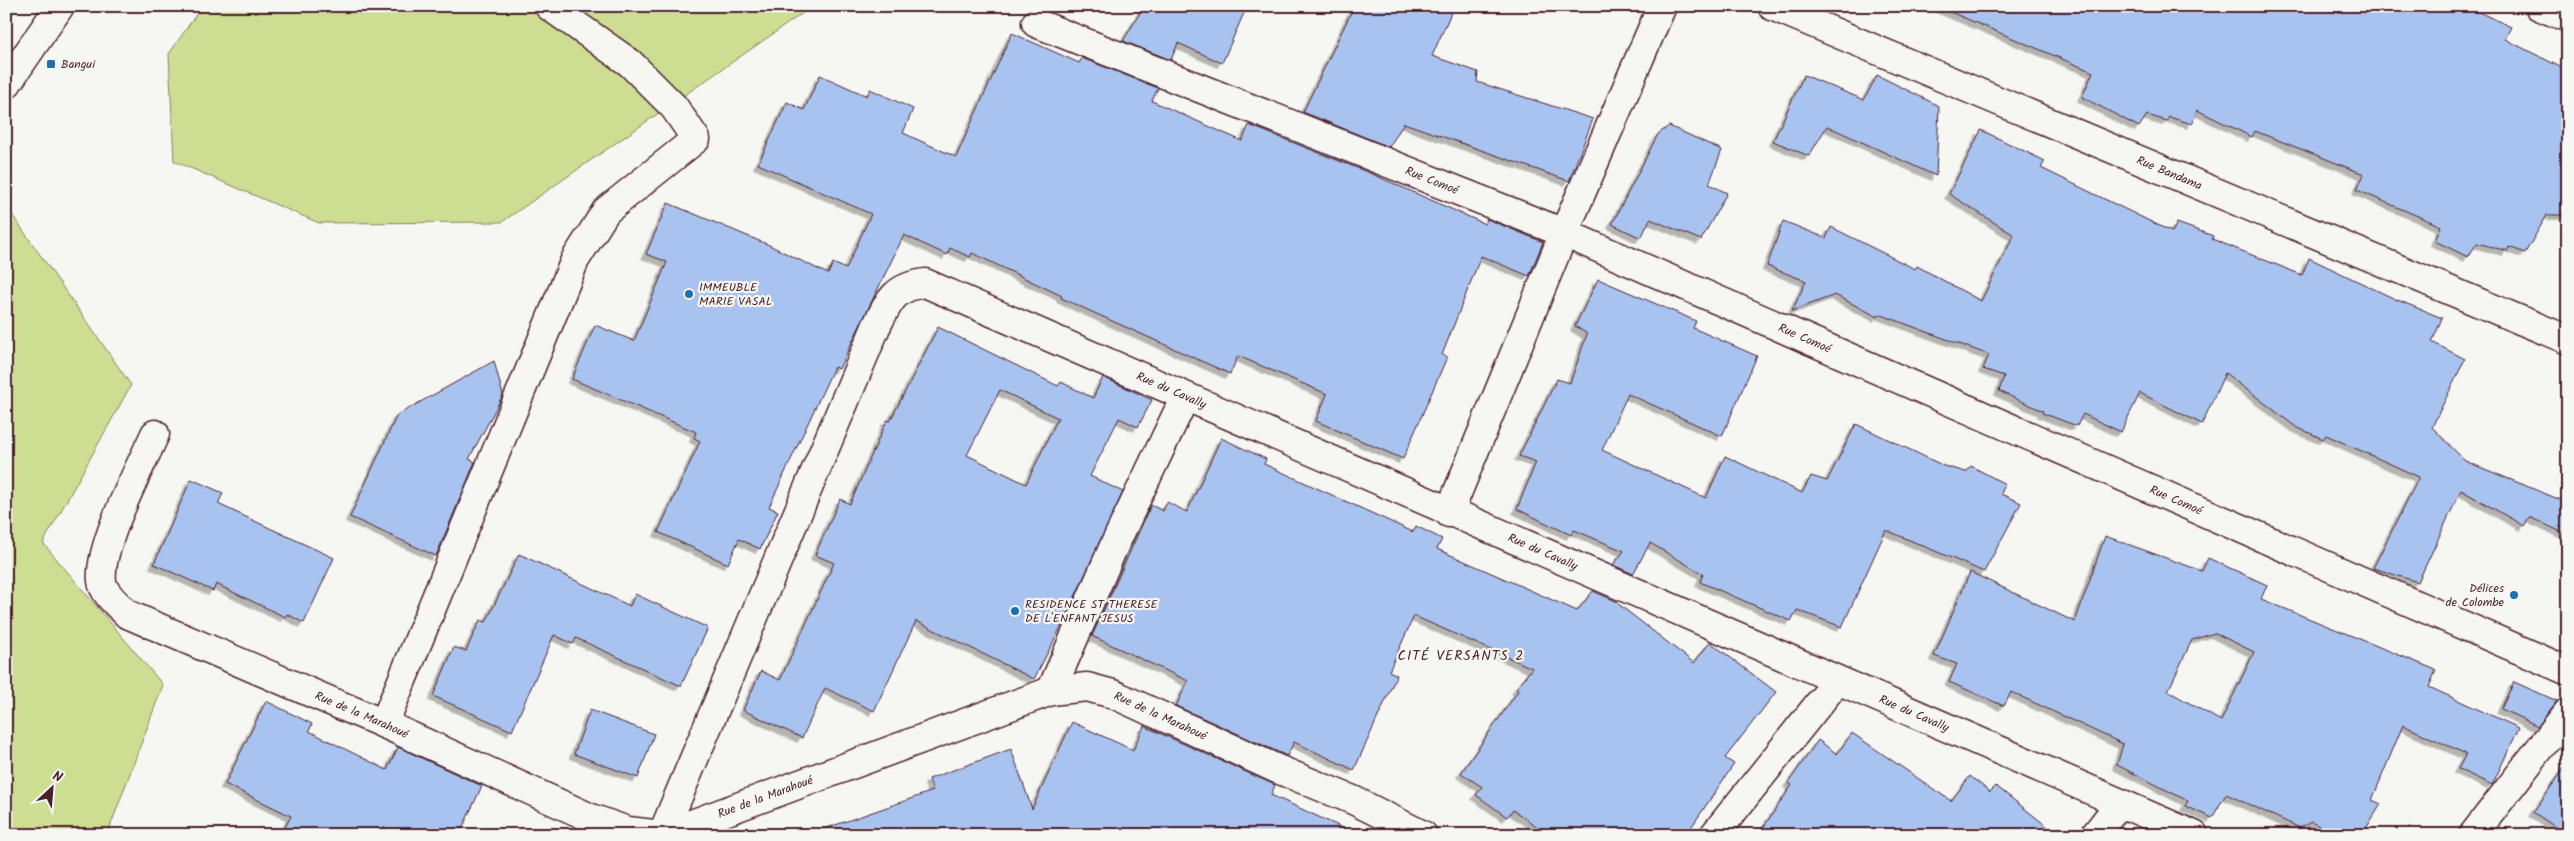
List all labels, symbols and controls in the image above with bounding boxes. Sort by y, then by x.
place label: Bangui [61,55,96,74]
marker: Bangui [45,58,57,70]
street label: Rue Bandama [2134,151,2206,195]
street label: Rue Comoé [1402,161,1462,200]
place label: IMMEUBLE MARIE VASAL [699,278,772,311]
marker: IMMEUBLE MARIE VASAL [683,288,695,300]
street label: Rue Comoé [1775,318,1835,358]
street label: Rue du Cavally [1133,367,1210,414]
street label: Rue Comoé [2147,480,2206,520]
street label: Rue du Cavally [1505,528,1581,575]
place label: Délices de Colombe [2446,579,2505,612]
marker: Délices de Colombe [2508,589,2520,601]
place label: RESIDENCE ST THERESE DE L'ENFANT JESUS [1025,595,1159,628]
marker: RESIDENCE ST THERESE DE L'ENFANT JESUS [1009,605,1021,617]
district label: CITÉ VERSANTS 2 [1398,645,1524,667]
street label: Rue de la Marahoué [312,686,412,744]
street label: Rue de la Marahoué [1111,686,1211,745]
street label: Rue du Cavally [1876,690,1953,737]
north arrow [28,764,78,814]
text: N [48,765,66,789]
street label: Rue de la Marahoué [715,770,816,823]

